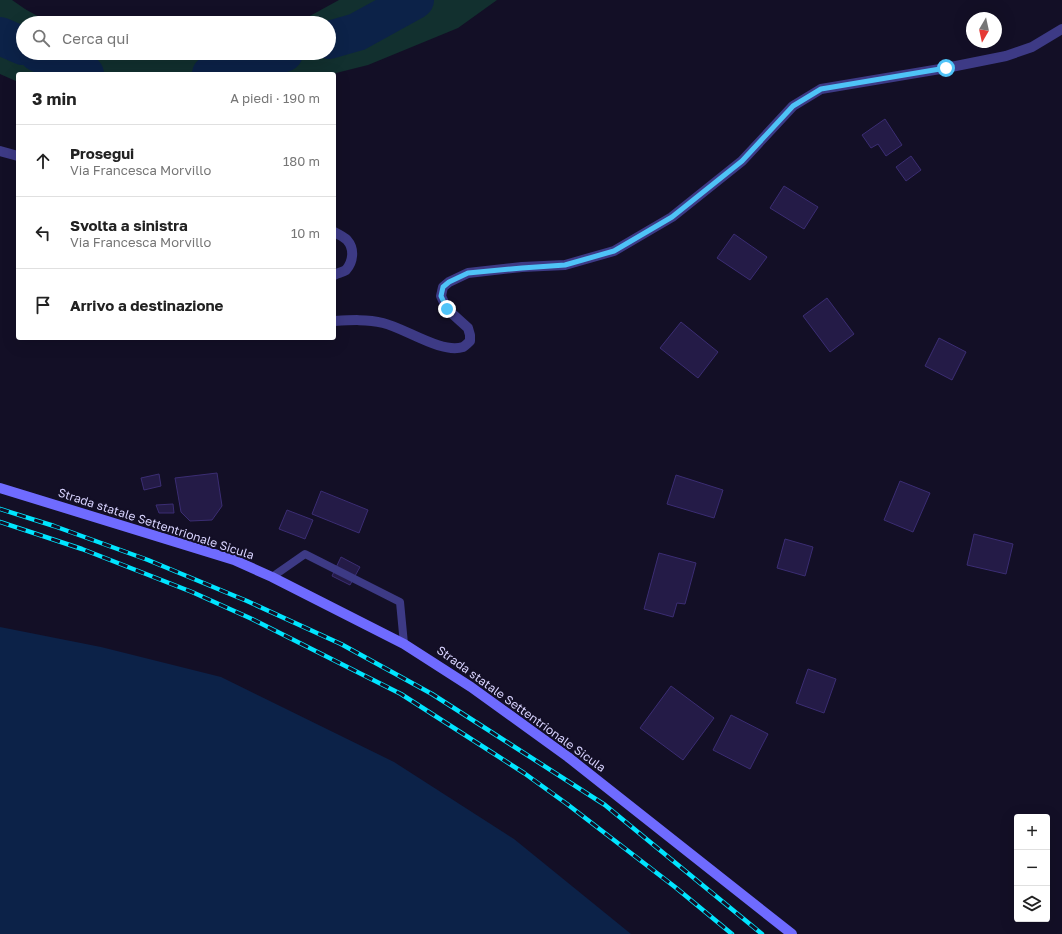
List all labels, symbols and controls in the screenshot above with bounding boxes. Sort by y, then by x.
north arrow [966,12,1002,48]
search box [16,16,336,60]
icon: search [30,27,52,49]
text: Cerca qui [62,29,129,47]
route start [937,59,955,77]
text: 3 min [32,88,76,109]
text: A piedi · 190 m [230,90,320,106]
text: Prosegui [70,144,134,162]
icon: ahead [32,150,54,172]
text: 180 m [283,153,320,169]
text: Via Francesca Morvillo [70,162,211,178]
text: Svolta a sinistra [70,216,188,234]
icon: left [32,222,54,244]
text: 10 m [291,225,320,241]
text: Via Francesca Morvillo [70,234,211,250]
icon: arrive [32,294,54,316]
text: Arrivo a destinazione [70,296,223,314]
route end [438,300,456,318]
street label: Strada statale Settentrionale Sicula [56,485,256,562]
street label: Strada statale Settentrionale Sicula [434,642,609,775]
map controls [1014,814,1050,922]
button: + [1014,814,1050,850]
button: − [1014,850,1050,886]
button: layers [1014,886,1050,922]

